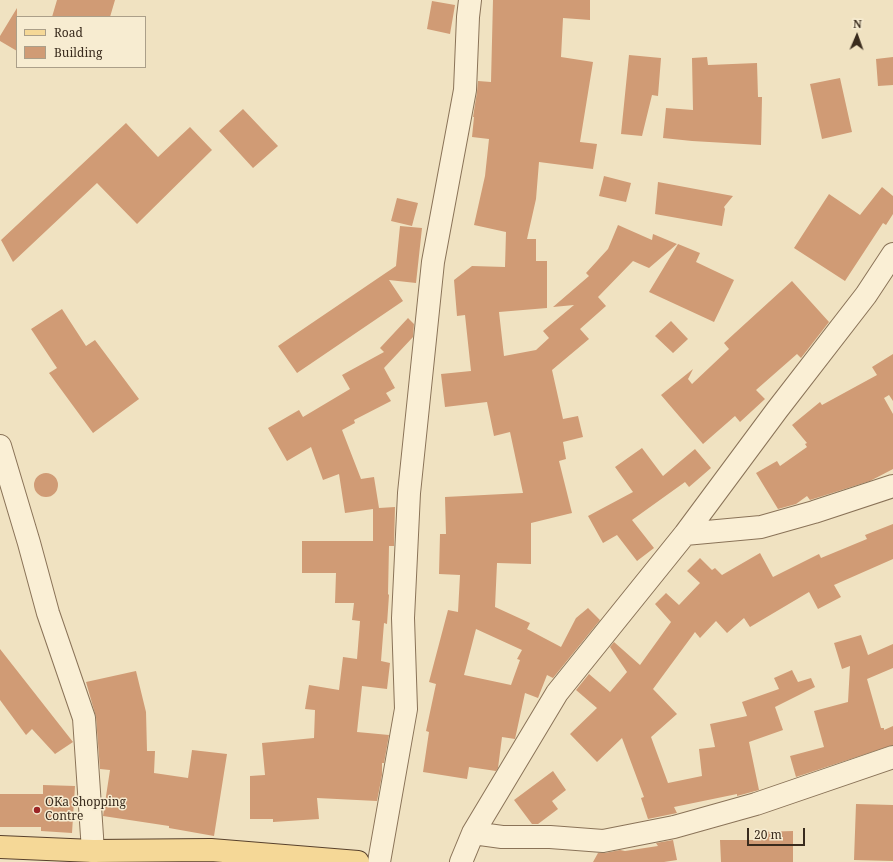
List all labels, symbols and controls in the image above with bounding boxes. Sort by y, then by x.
legend [16,16,146,68]
north arrow [837,16,877,56]
text: N [853,16,862,31]
text: Road [54,24,83,41]
text: Building [54,44,102,61]
place label: OKa Shopping Contre [45,796,126,824]
marker: OKa Shopping Contre [32,805,42,815]
scale bar [749,820,807,846]
text: 20 m [754,826,782,843]

